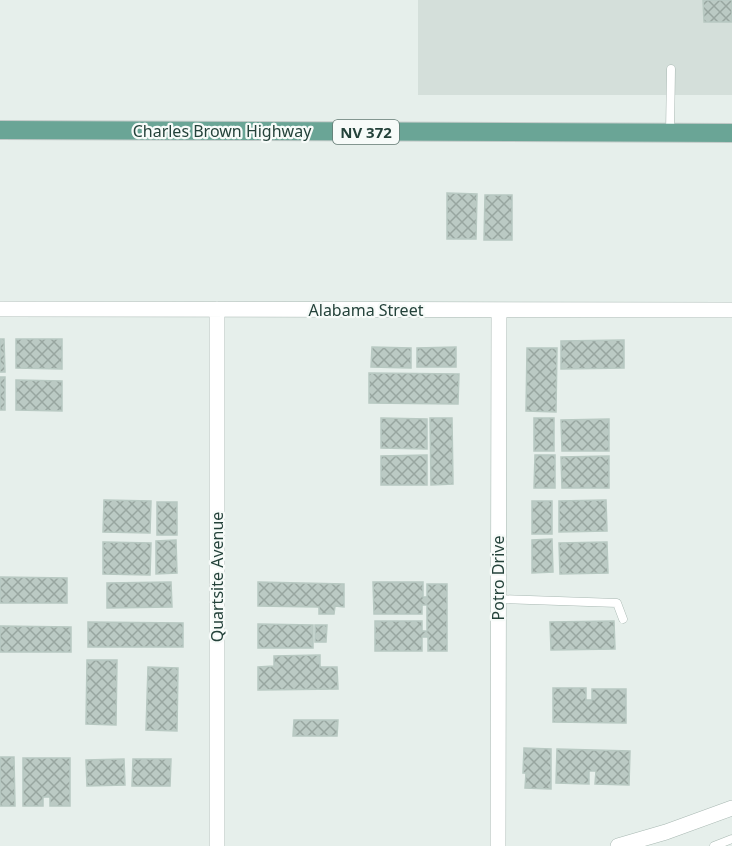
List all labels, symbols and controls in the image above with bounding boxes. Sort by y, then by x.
street label: Charles Brown Highway [133,120,312,142]
road number: NV 372 [333,120,399,144]
street label: Alabama Street [309,299,424,321]
street label: Quartsite Avenue [206,512,228,642]
street label: Potro Drive [487,536,509,620]

